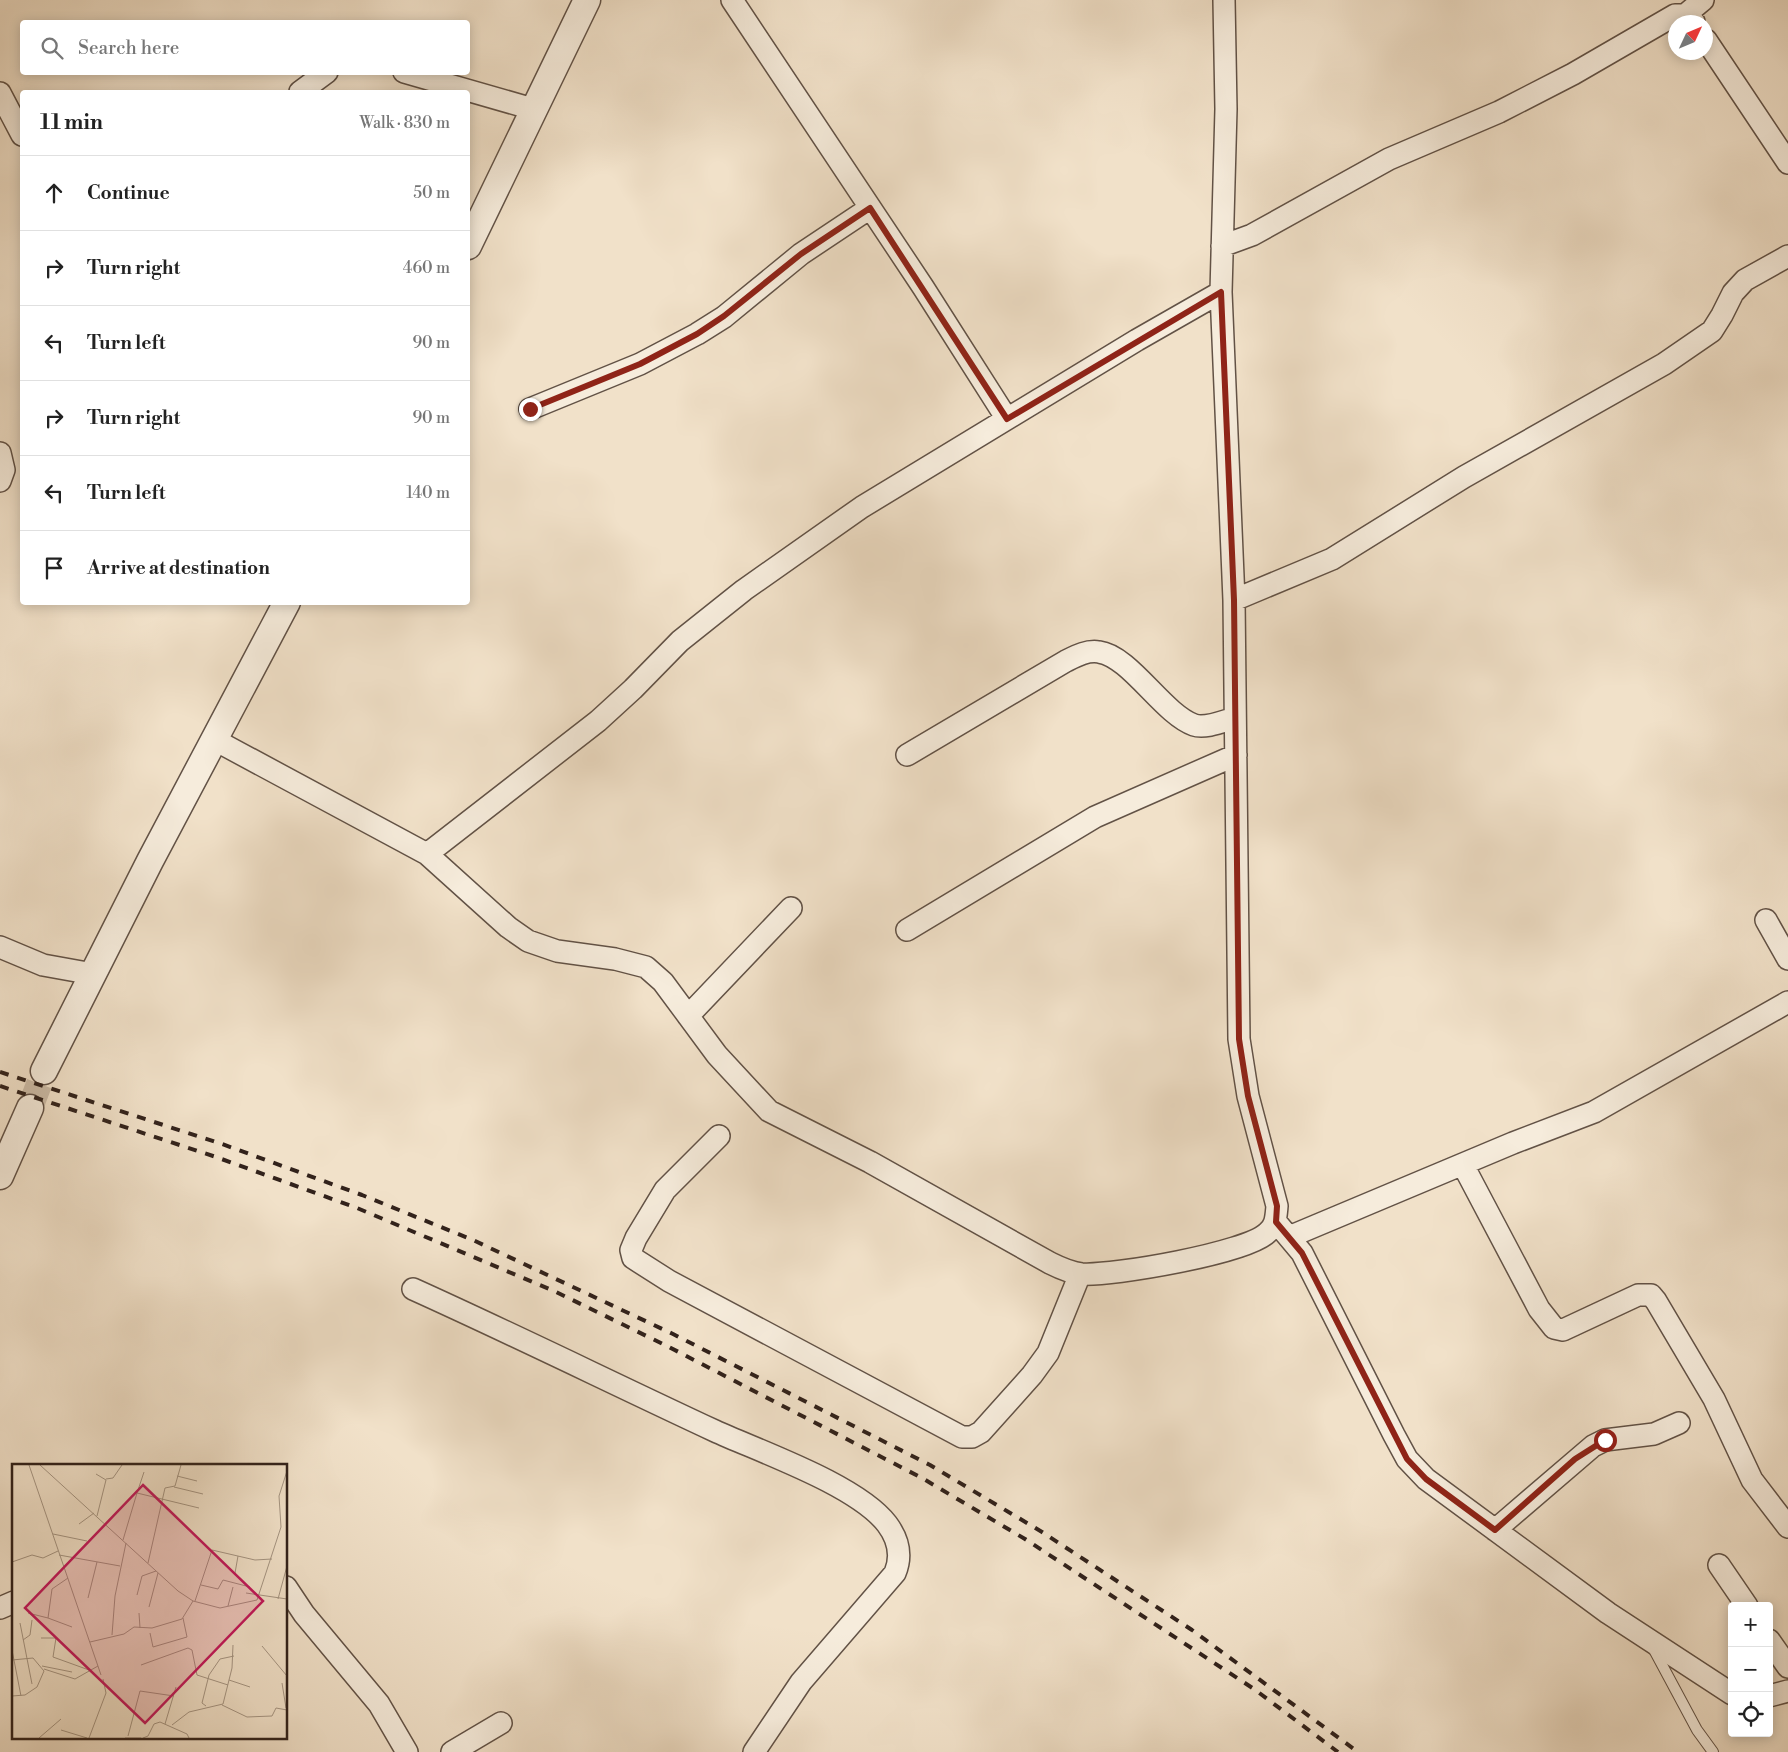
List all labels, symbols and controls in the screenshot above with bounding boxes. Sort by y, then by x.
north arrow [1668,15,1713,60]
search box [20,20,470,75]
icon: search [38,34,66,62]
text: Search here [78,36,179,60]
text: 11 min [40,110,103,136]
text: Walk · 830 m [360,113,450,133]
icon: ahead [40,179,68,207]
text: Continue [87,181,170,205]
text: 50 m [413,183,450,203]
icon: right [40,254,68,282]
text: Turn right [87,256,180,280]
text: 460 m [403,258,450,278]
icon: left [40,329,68,357]
text: Turn left [87,331,166,355]
text: 90 m [412,333,450,353]
route end [519,398,542,421]
icon: right [40,404,68,432]
text: Turn right [87,406,180,430]
text: 90 m [412,408,450,428]
icon: left [40,479,68,507]
text: Turn left [87,481,166,505]
text: 140 m [406,483,450,503]
icon: arrive [40,554,68,582]
text: Arrive at destination [87,556,270,580]
route start [1594,1429,1617,1452]
inset map [12,1464,288,1740]
map controls [1728,1602,1773,1737]
button: + [1728,1602,1773,1647]
button: − [1728,1647,1773,1692]
button: locate [1728,1692,1773,1737]

